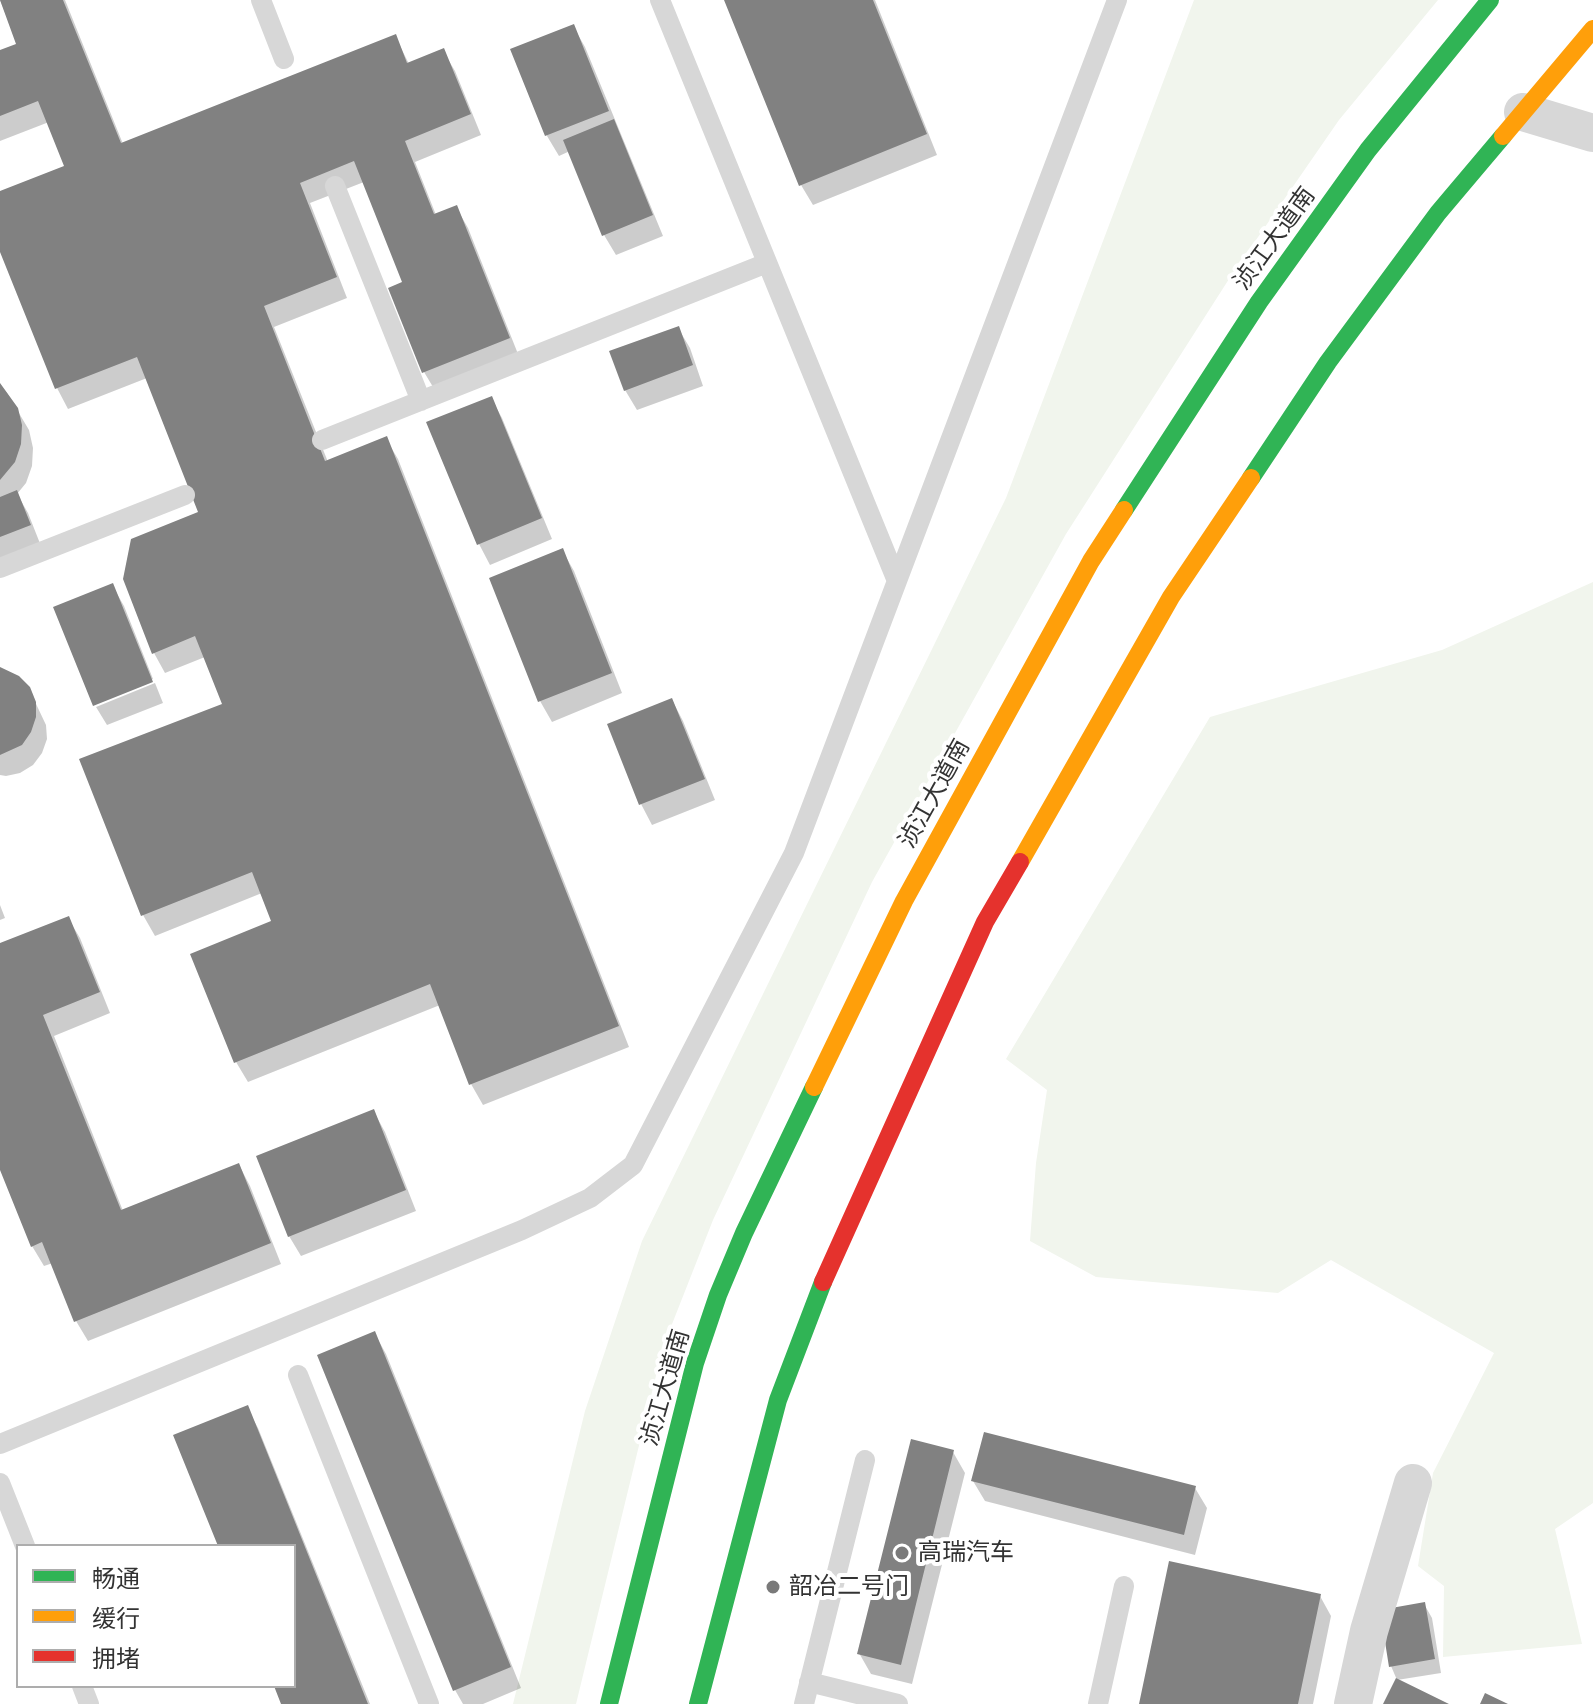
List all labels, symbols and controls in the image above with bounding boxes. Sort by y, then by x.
street label: 浈江大道南 [1228,182,1322,296]
street label: 浈江大道南 [893,735,977,853]
street label: 浈江大道南 [636,1326,696,1450]
place label: 高瑞汽车 [918,1539,1014,1567]
legend [16,1544,296,1688]
marker: 高瑞汽车 [893,1544,911,1562]
text: 畅通 [92,1565,140,1592]
place label: 韶冶二号门 [789,1573,909,1601]
marker: 韶冶二号门 [764,1578,782,1596]
text: 缓行 [92,1605,140,1632]
text: 拥堵 [92,1645,140,1672]

